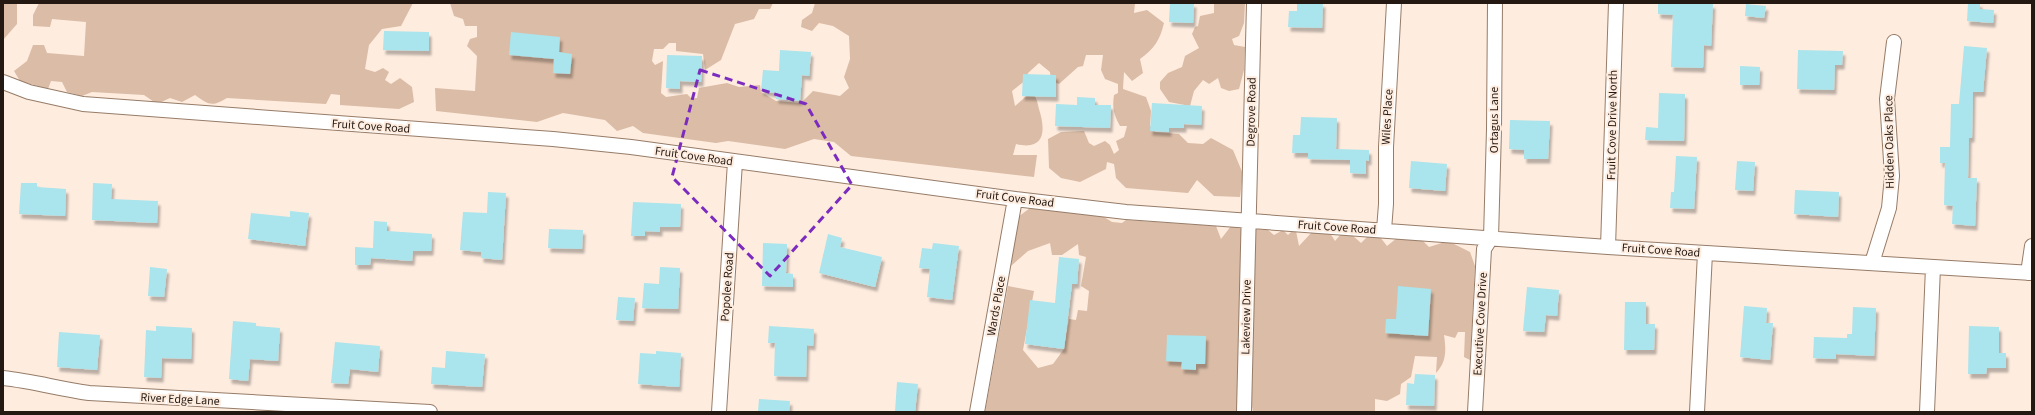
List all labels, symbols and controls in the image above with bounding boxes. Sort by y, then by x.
street label: Fruit Cove Drive North [1603,70,1622,180]
street label: Degrove Road [1242,77,1261,147]
street label: Ortagus Lane [1486,87,1503,153]
street label: Wiles Place [1378,89,1397,145]
street label: Hidden Oaks Place [1880,95,1899,189]
street label: Fruit Cove Road [331,115,411,138]
street label: Fruit Cove Road [654,143,734,170]
street label: Fruit Cove Road [975,185,1055,212]
street label: Fruit Cove Road [1297,216,1377,239]
street label: Fruit Cove Road [1621,239,1701,262]
street label: Popolee Road [717,252,738,322]
street label: Executive Cove Drive [1469,272,1492,376]
street label: Wards Place [983,275,1010,337]
street label: Lakeview Drive [1237,279,1256,355]
street label: River Edge Lane [140,389,220,410]

